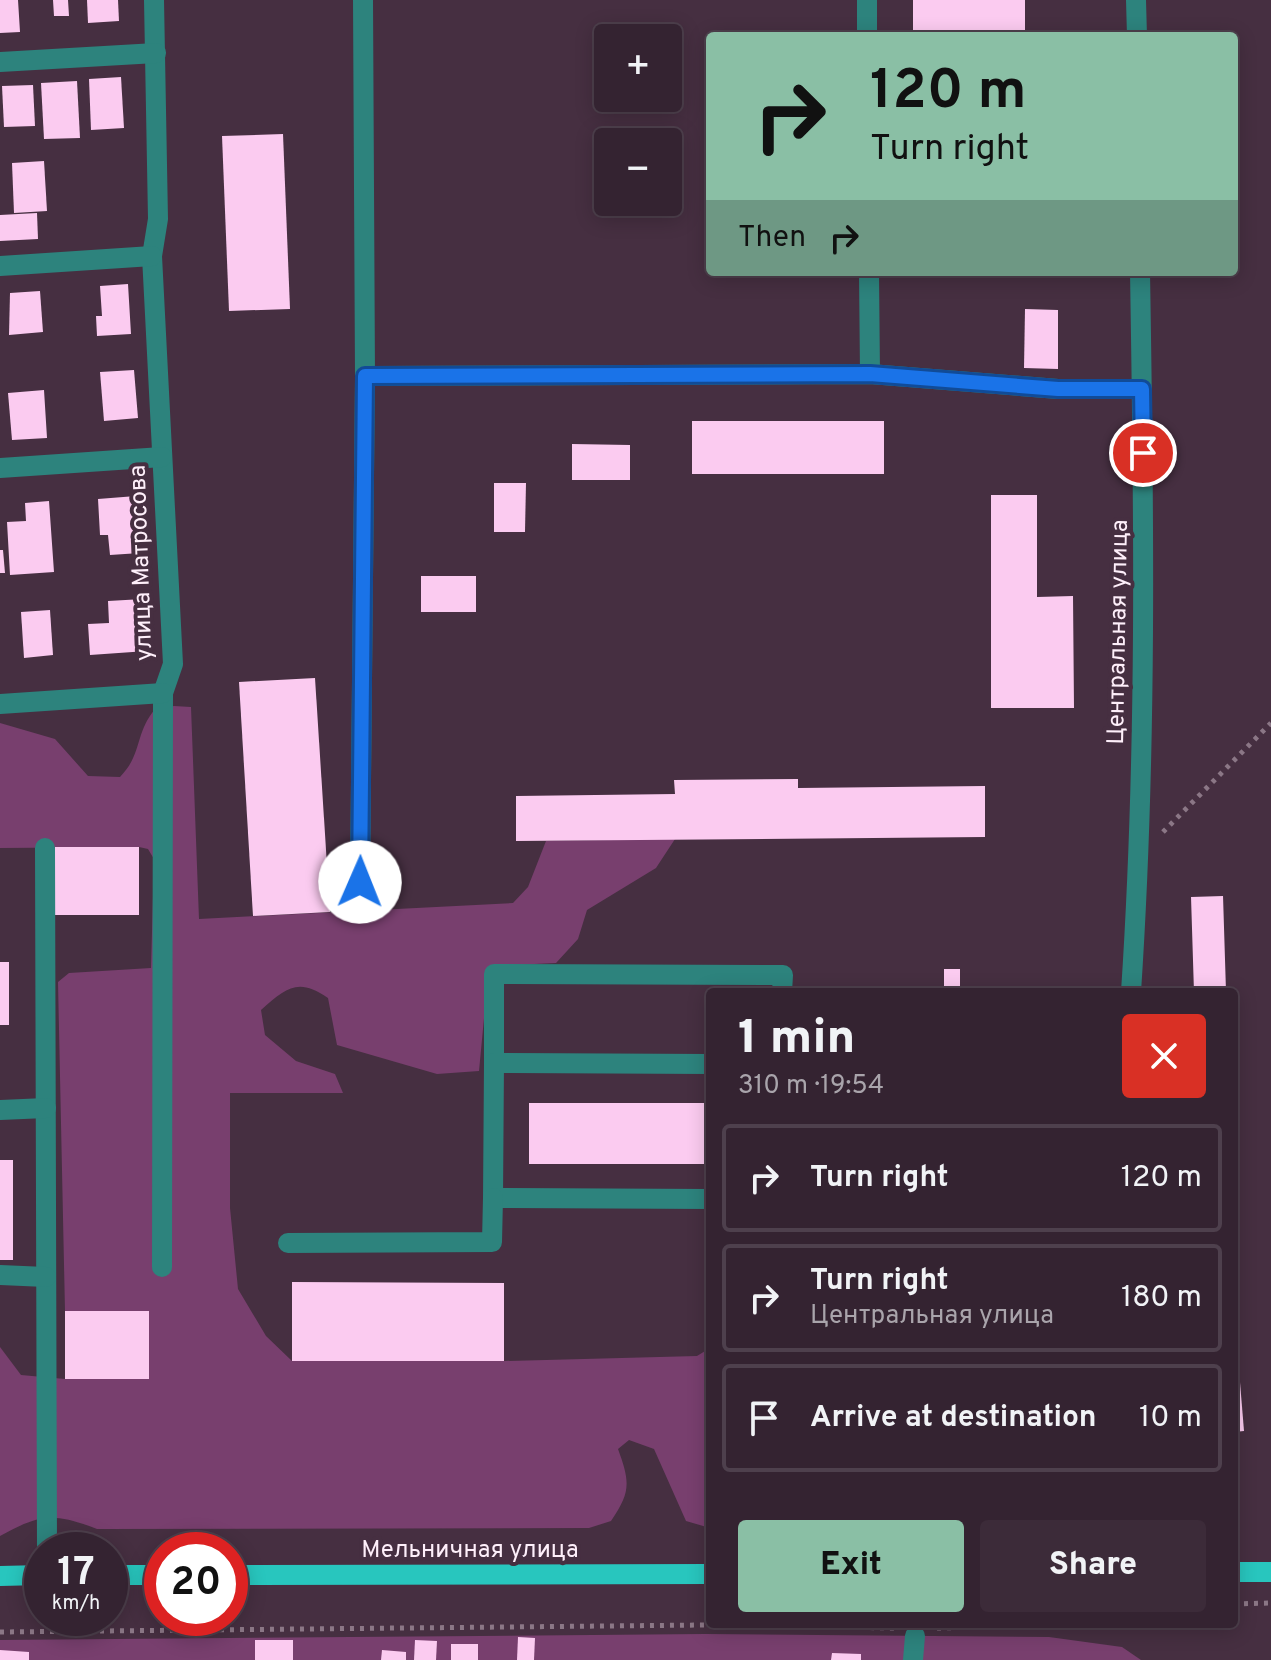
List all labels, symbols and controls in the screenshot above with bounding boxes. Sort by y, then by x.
map controls [594,24,682,216]
button: + [594,24,682,112]
text: 120 m [870,58,1027,128]
icon: right [738,64,842,168]
text: Turn right [870,127,1029,173]
button: − [594,128,682,216]
icon: right [822,216,866,260]
text: Then [738,220,806,257]
pin [1109,419,1177,487]
icon: arrive [1121,431,1165,475]
street label: улица Матросова [124,464,160,661]
street label: Центральная улица [1102,519,1136,745]
position arrow [318,840,402,924]
text: 1 min [738,1010,855,1070]
button: close [1122,1014,1206,1098]
text: 310 m · 19:54 [738,1070,884,1103]
icon: right [742,1156,786,1200]
text: Turn right [810,1160,948,1197]
text: 120 m [1121,1160,1202,1197]
text: Turn right [810,1263,948,1300]
icon: right [742,1276,786,1320]
text: 180 m [1121,1280,1202,1317]
text: Центральная улица [810,1300,1054,1333]
icon: arrive [742,1396,786,1440]
text: Arrive at destination [810,1400,1096,1437]
text: 10 m [1139,1400,1202,1437]
button: Exit [738,1520,964,1612]
button: Share [980,1520,1206,1612]
speed limit sign: 20 [144,1532,248,1636]
street label: Мельничная улица [361,1536,579,1566]
text: 17 [57,1549,95,1599]
text: km/h [52,1591,100,1617]

